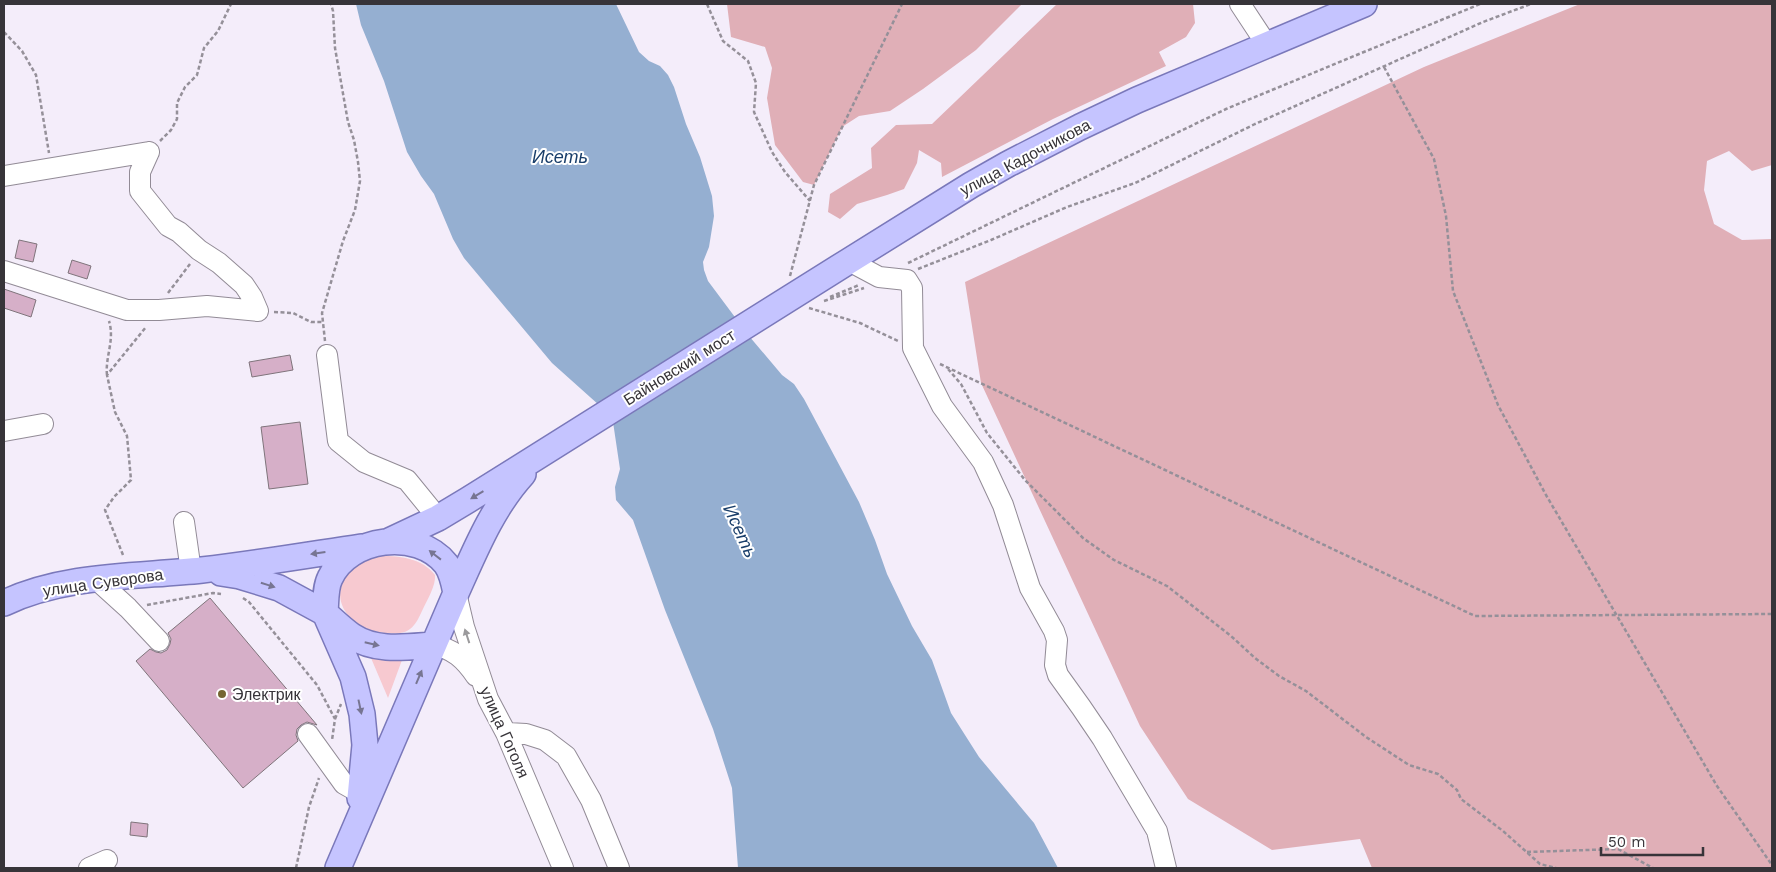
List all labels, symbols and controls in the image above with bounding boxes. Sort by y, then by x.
street label: улица Кадочникова [957,115,1094,200]
water label: Исеть [532,146,588,167]
street label: Байновский мост [620,325,739,409]
one-way arrow [471,490,484,499]
water label: Исеть [719,501,762,561]
one-way arrow [429,549,442,560]
one-way arrow [309,550,325,558]
street label: улица Суворова [42,565,165,600]
one-way arrow [261,581,276,589]
one-way arrow [463,628,471,643]
one-way arrow [365,640,380,648]
one-way arrow [416,670,424,684]
street label: улица Гоголя [476,684,533,781]
place label: Электрик [232,685,302,704]
marker: Электрик [216,688,228,700]
one-way arrow [356,700,364,715]
scale bar [1601,824,1704,856]
text: 50 m [1608,833,1645,851]

